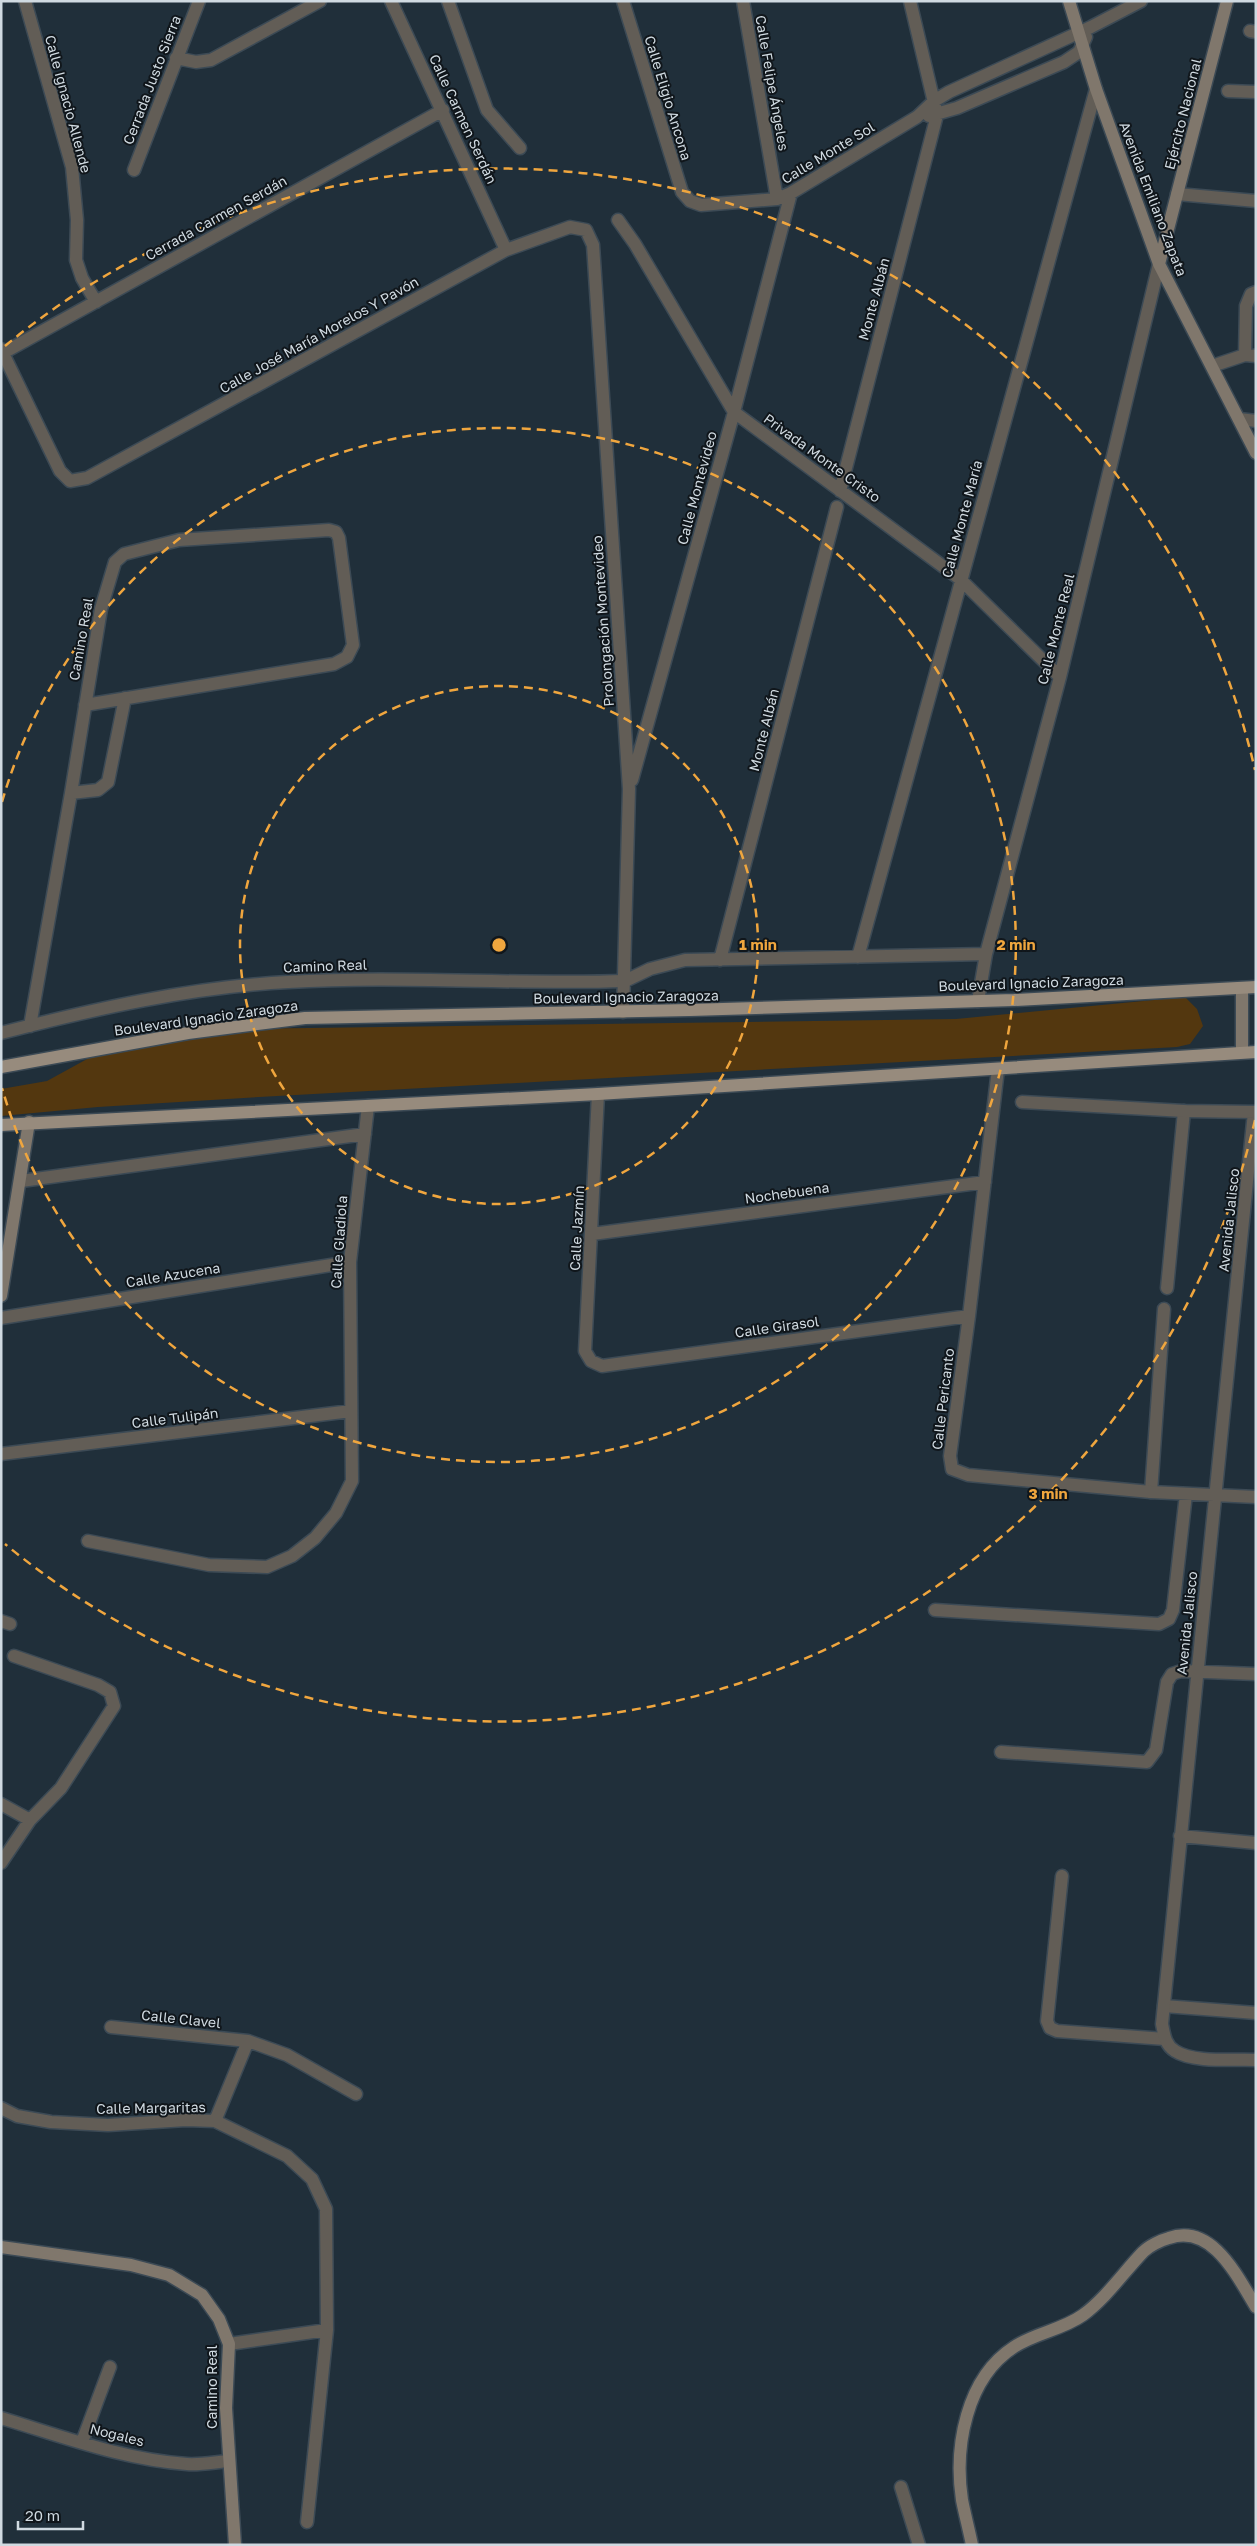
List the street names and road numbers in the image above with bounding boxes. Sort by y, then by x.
street label: Cerrada Justo Sierra [119,13,184,147]
street label: Calle Felipe Ángeles [752,14,793,152]
street label: Calle Ignacio Allende [42,33,95,175]
street label: Calle Eligio Ancona [641,33,696,162]
street label: Calle Carmen Serdán [426,51,501,186]
street label: Ejército Nacional [1160,57,1205,171]
street label: Calle Monte Sol [778,118,877,187]
street label: Avenida Emiliano Zapata [1116,119,1191,278]
street label: Cerrada Carmen Serdán [142,171,290,264]
street label: Monte Albán [854,256,893,342]
street label: Calle José María Morelos Y Pavón [216,273,421,397]
street label: Privada Monte Cristo [761,410,884,506]
street label: Calle Montevideo [673,429,720,547]
street label: Calle Monte María [938,458,985,580]
street label: Prolongación Montevideo [588,535,617,707]
street label: Calle Monte Real [1033,572,1078,686]
street label: Camino Real [65,596,96,682]
street label: Monte Albán [745,687,782,773]
street label: Camino Real [283,956,367,975]
street label: Boulevard Ignacio Zaragoza [938,971,1124,994]
street label: Boulevard Ignacio Zaragoza [533,986,719,1007]
street label: Boulevard Ignacio Zaragoza [113,996,299,1039]
street label: Avenida Jalisco [1215,1167,1242,1273]
street label: Nochebuena [744,1178,830,1207]
street label: Calle Jazmín [566,1185,587,1271]
street label: Calle Gladiola [327,1195,350,1289]
street label: Calle Azucena [125,1259,221,1290]
street label: Calle Girasol [734,1312,820,1341]
street label: Calle Pericanto [928,1347,957,1451]
street label: Calle Tulipán [131,1404,219,1431]
street label: Avenida Jalisco [1173,1570,1200,1676]
street label: Calle Clavel [141,2006,222,2031]
street label: Calle Margaritas [96,2098,206,2117]
street label: Camino Real [203,2345,220,2429]
street label: Nogales [88,2420,146,2449]

